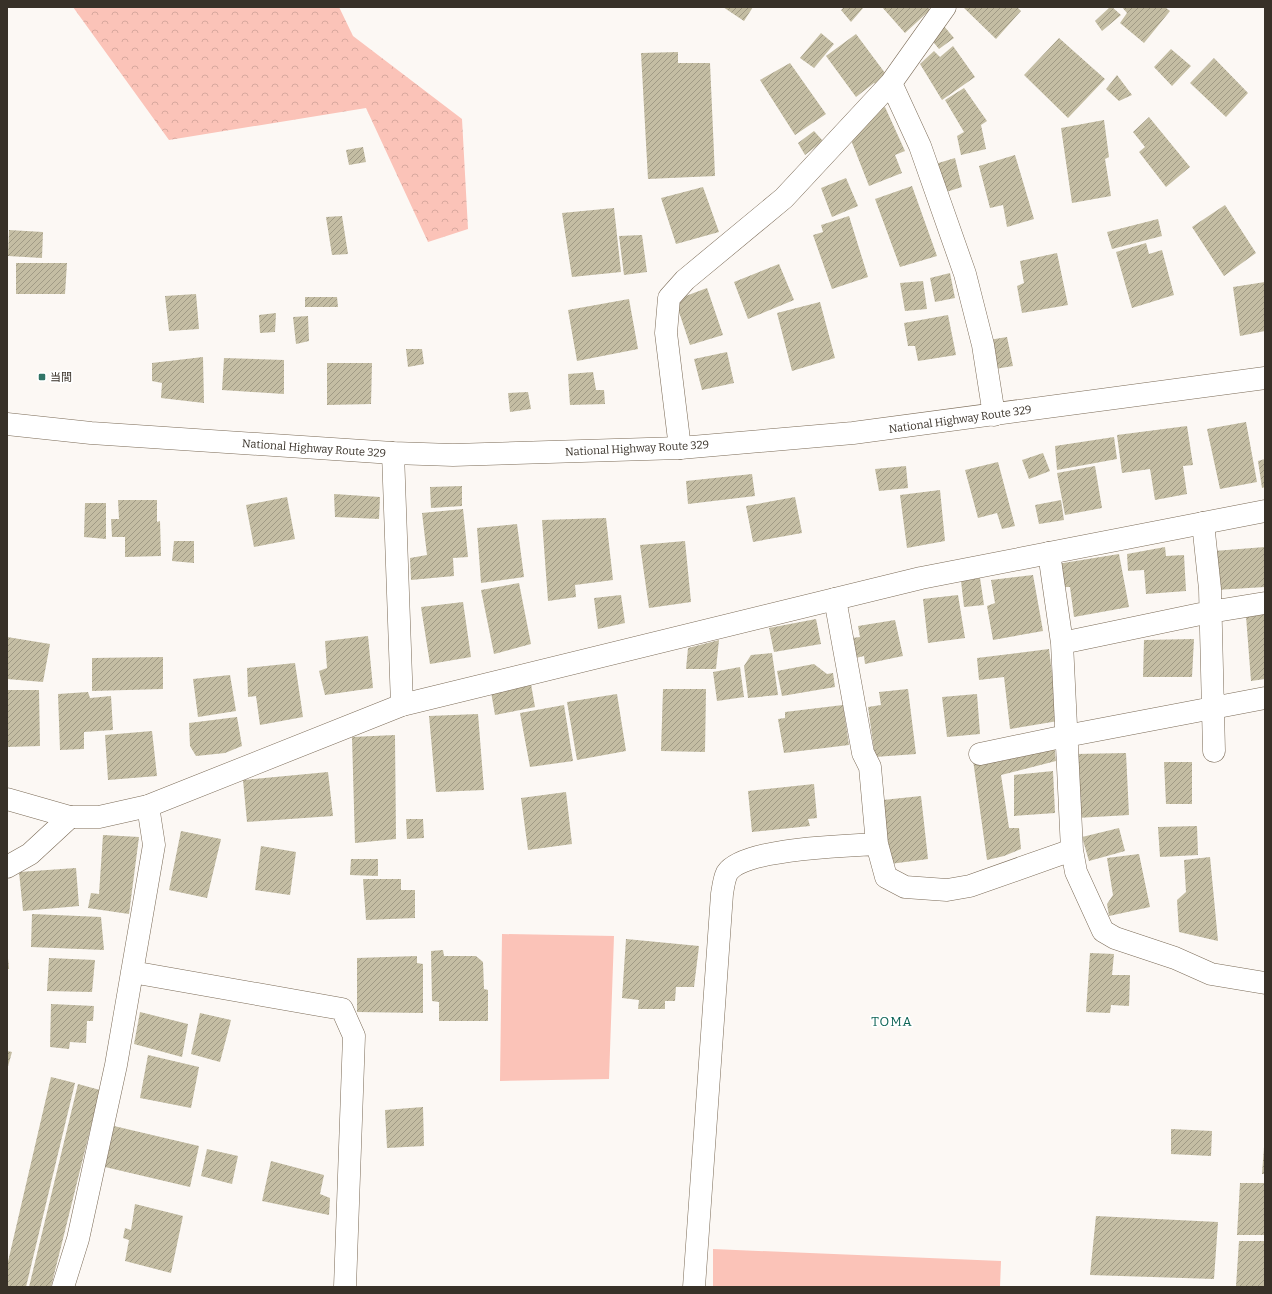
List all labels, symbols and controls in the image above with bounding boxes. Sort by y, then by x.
place label: 当間 [50,371,72,384]
marker: 当間 [37,372,47,382]
street label: National Highway Route 329 [888,403,1032,436]
street label: National Highway Route 329 [242,437,386,460]
street label: National Highway Route 329 [565,438,709,459]
district label: TOMA [871,1014,913,1029]

